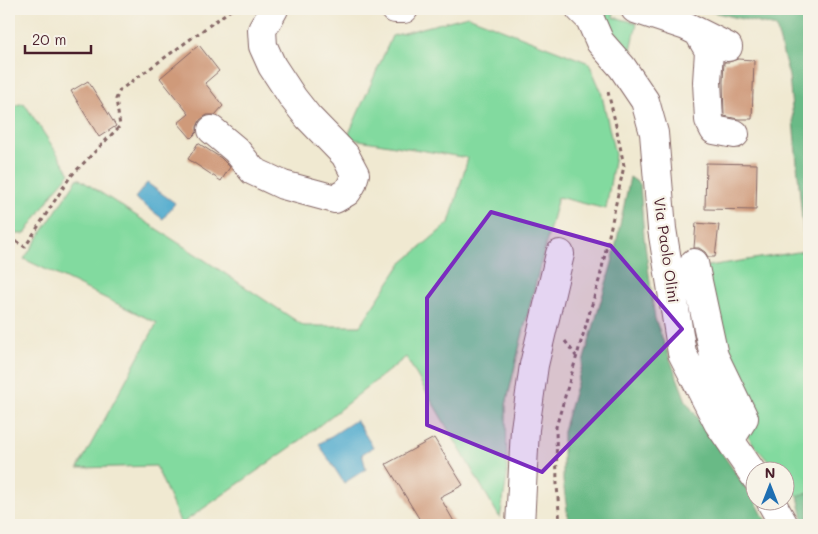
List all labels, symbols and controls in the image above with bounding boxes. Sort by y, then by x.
scale bar [25,22,91,54]
text: 20 m [32,29,66,49]
street label: Via Paolo Olini [650,196,684,304]
north arrow [746,462,796,512]
text: N [765,463,775,482]

